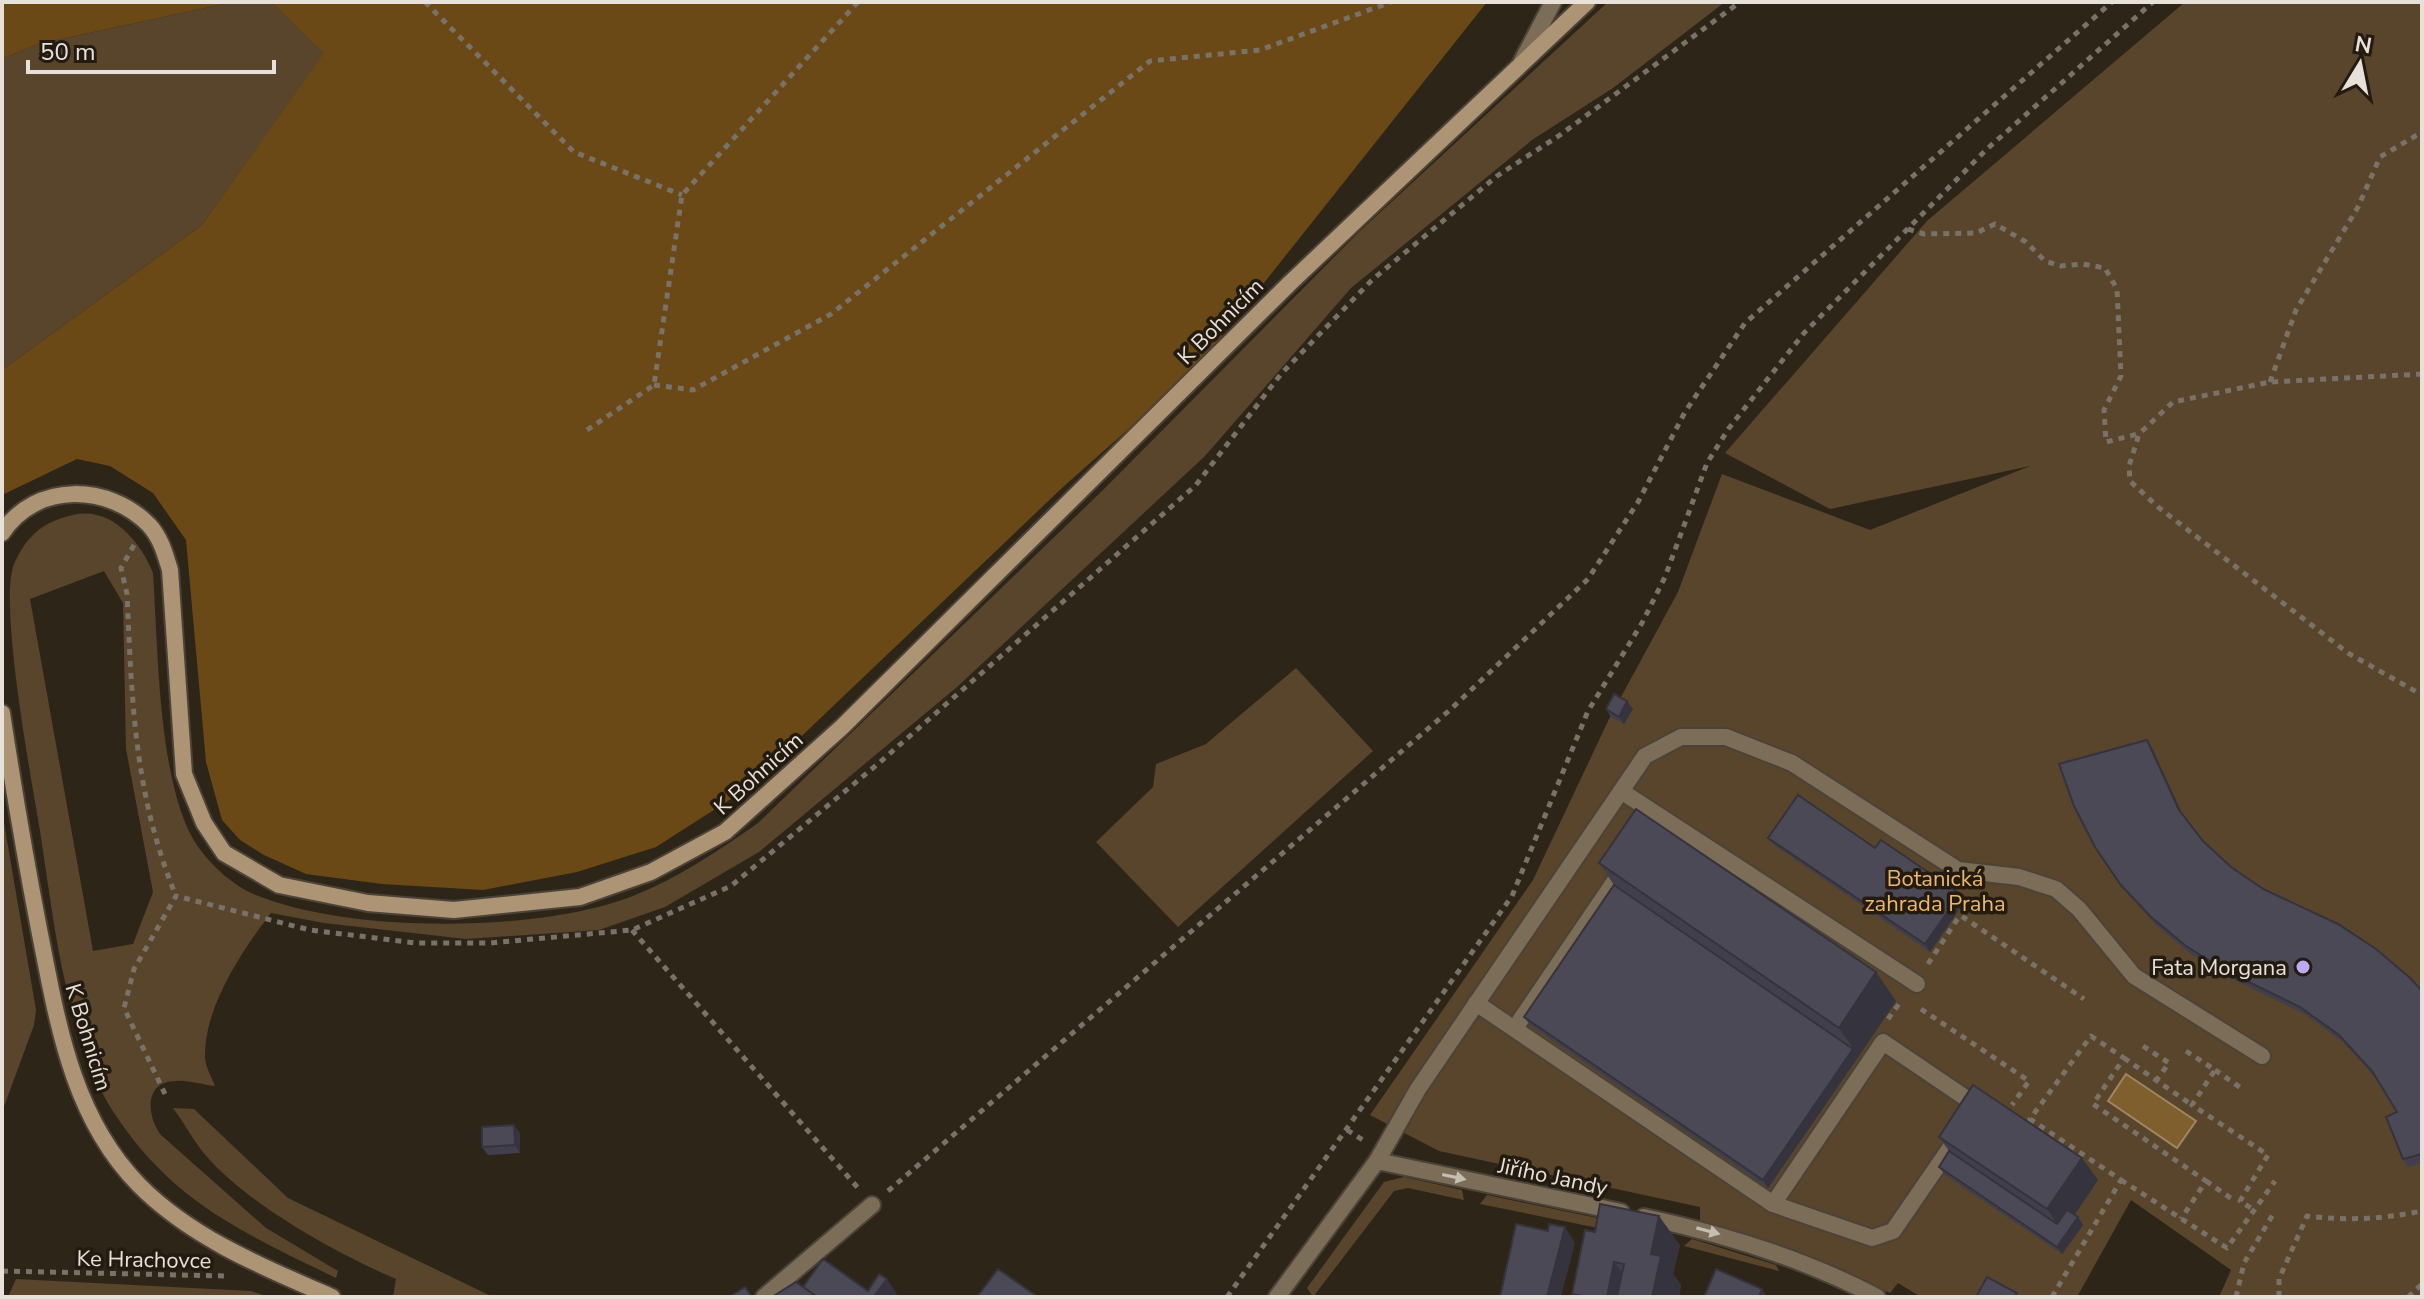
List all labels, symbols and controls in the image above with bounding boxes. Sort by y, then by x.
scale bar [28,24,274,74]
north arrow [2320,24,2400,104]
text: N [2353,29,2374,61]
text: 50 m [40,36,96,68]
street label: K Bohnicím [1171,272,1270,371]
street label: K Bohnicím [707,726,810,822]
park label: Botanická zahrada Praha [1864,864,2006,919]
place label: Fata Morgana [2151,953,2287,983]
marker: Fata Morgana [2294,958,2312,976]
street label: K Bohnicím [58,980,119,1095]
street label: Jiřího Jandy [1494,1151,1611,1203]
one-way arrow [1441,1172,1466,1184]
one-way arrow [1695,1226,1720,1238]
street label: Ke Hrachovce [76,1244,212,1276]

